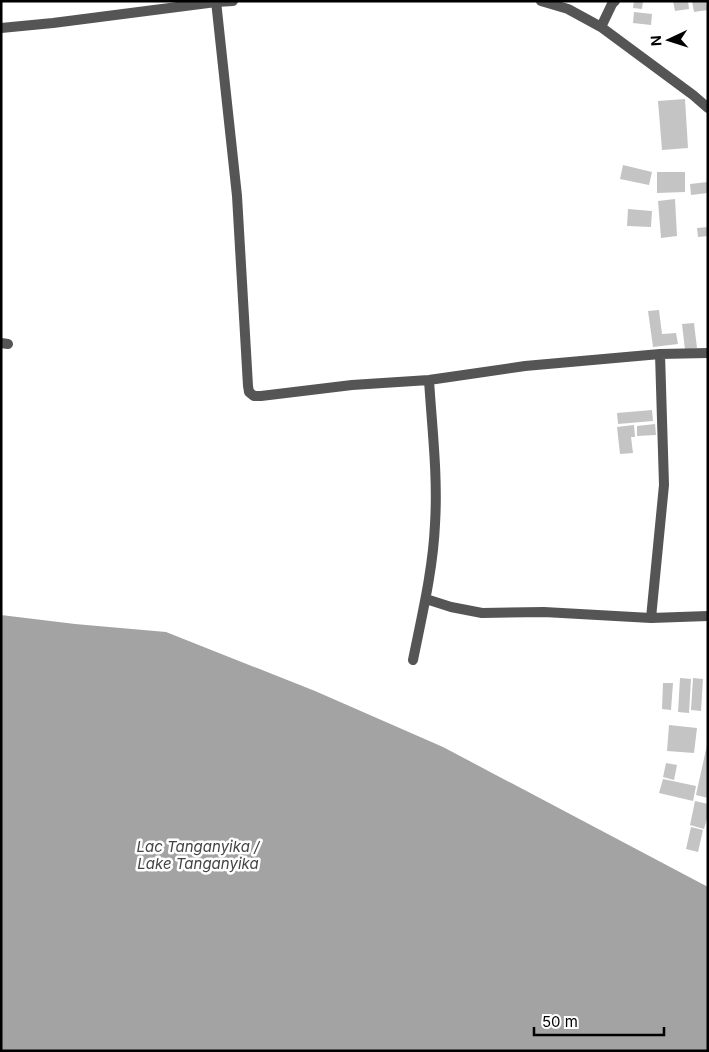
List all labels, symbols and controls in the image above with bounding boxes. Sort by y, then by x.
north arrow [644,15,694,65]
text: N [647,35,664,47]
water label: Lac Tanganyika / Lake Tanganyika [137,837,261,873]
scale bar [534,1004,664,1036]
text: 50 m [542,1012,578,1031]

